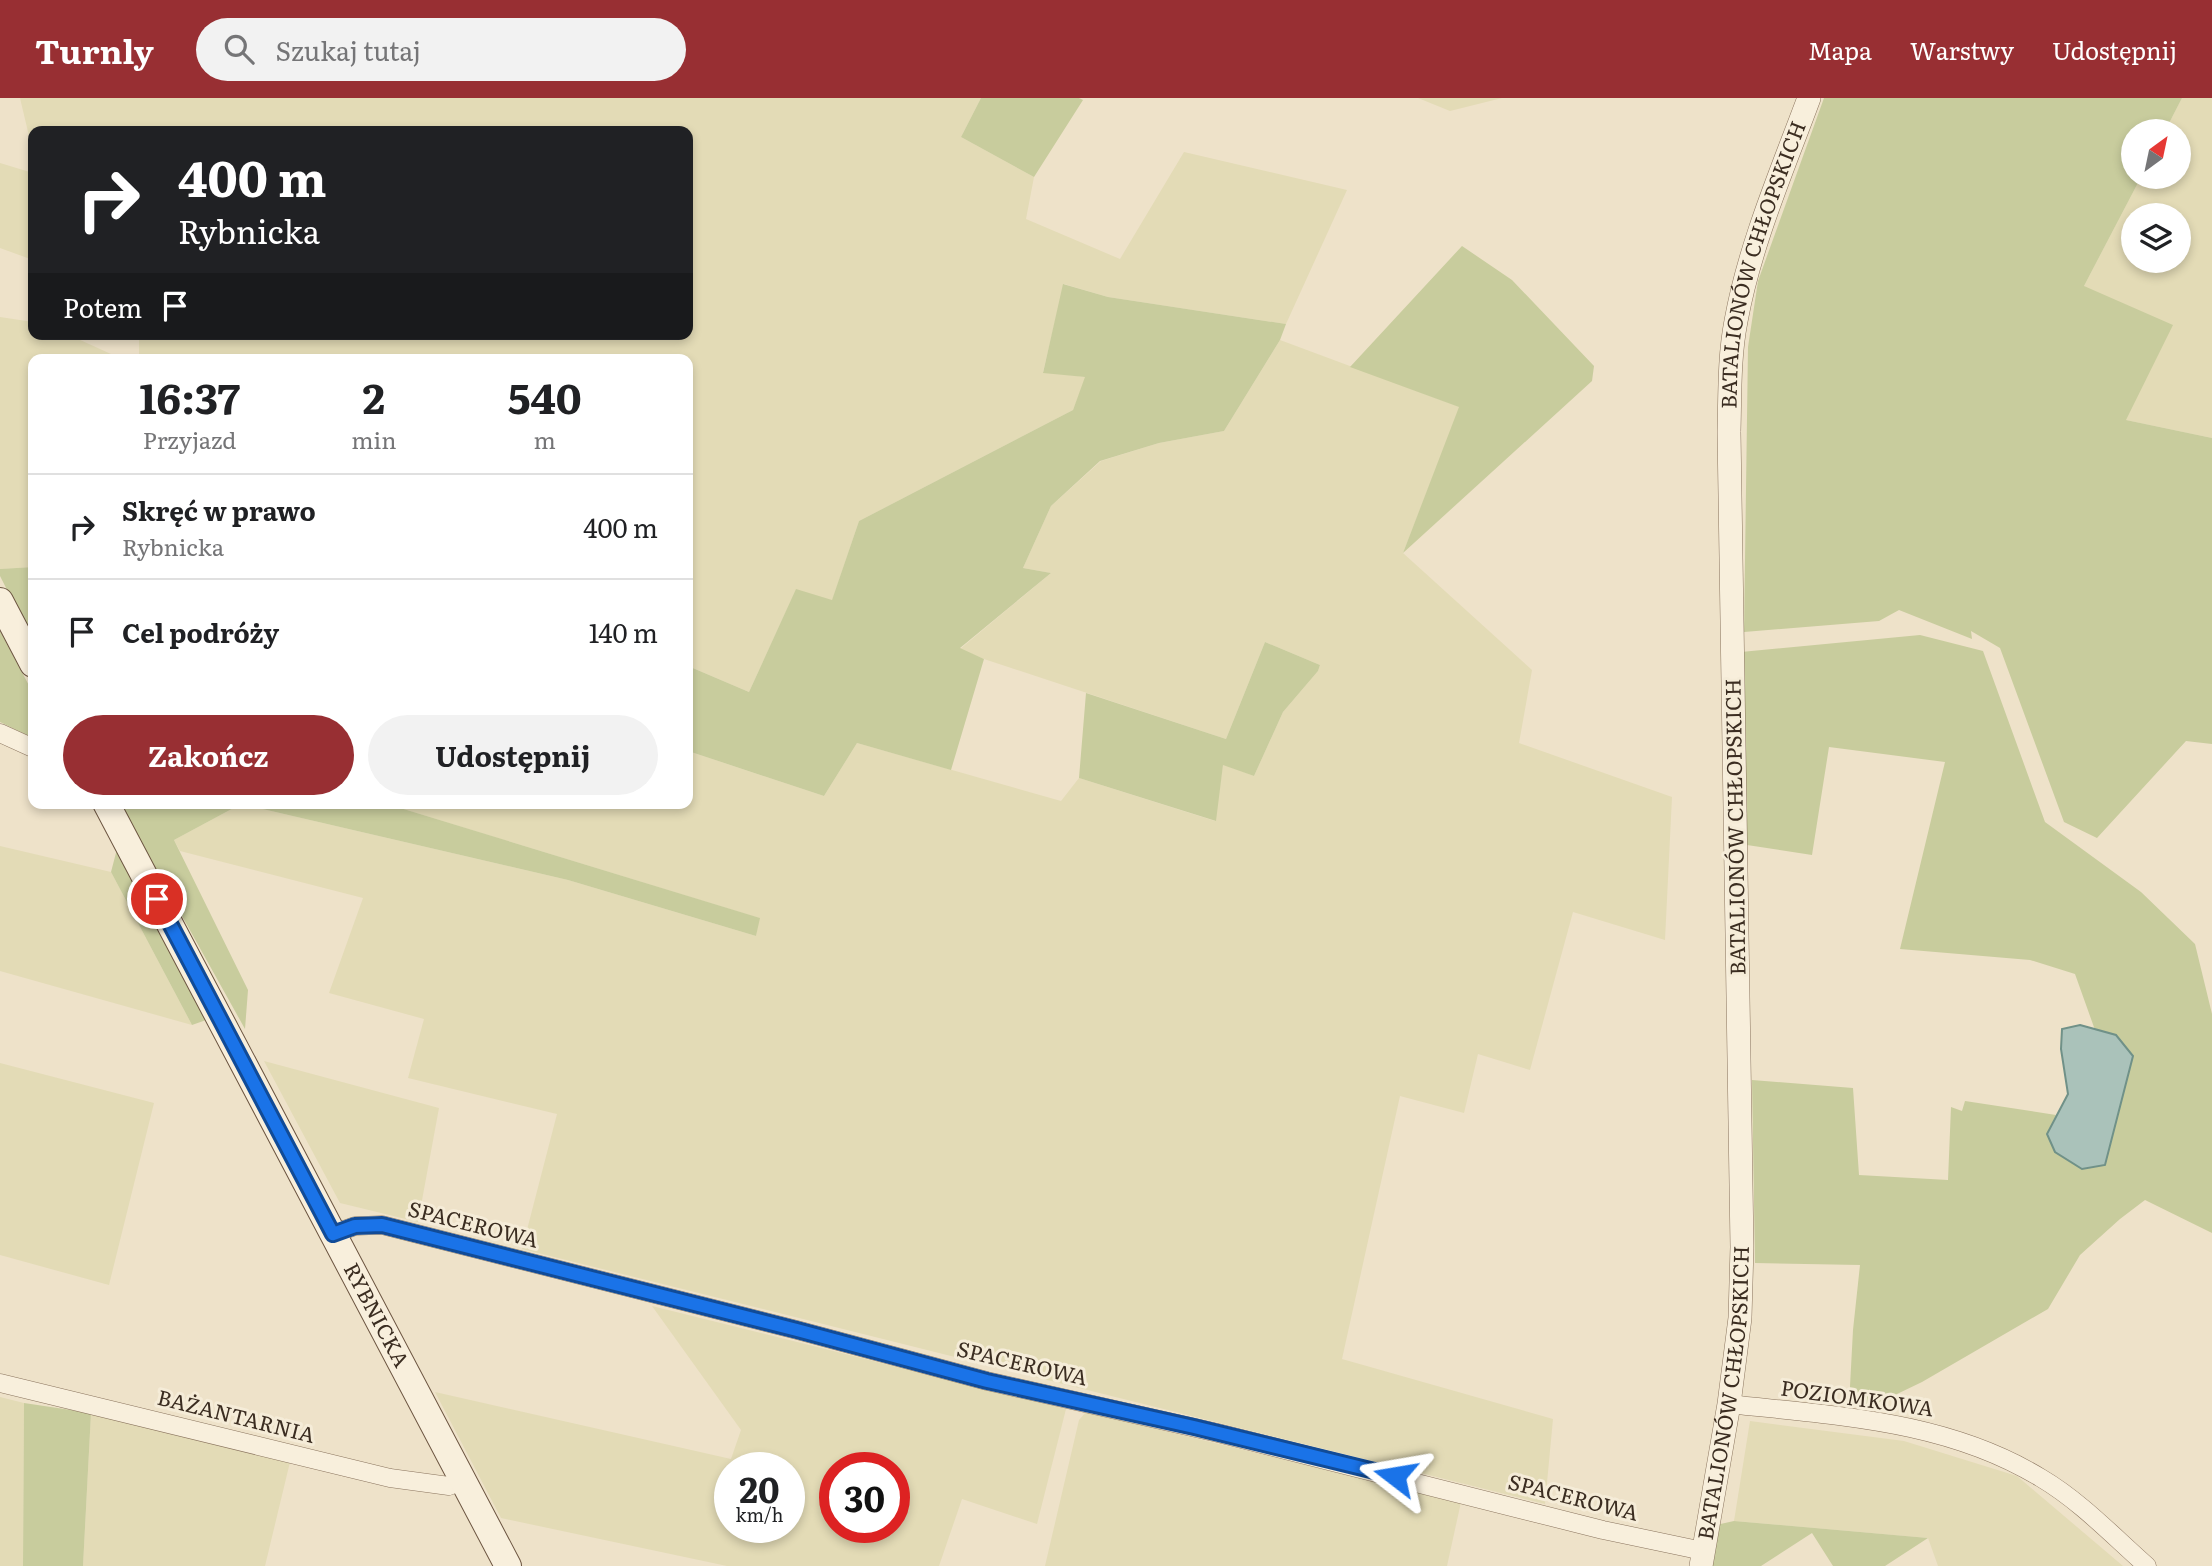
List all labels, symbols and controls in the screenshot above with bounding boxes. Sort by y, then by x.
search box [196,18,686,81]
text: Turnly [35,25,154,74]
icon: search [220,30,258,68]
text: Szukaj tutaj [276,30,421,69]
text: Mapa [1808,32,1872,67]
text: Warstwy [1910,32,2014,67]
text: Udostępnij [2052,32,2177,67]
street label: BATALIONÓW CHŁOPSKICH [1711,116,1812,409]
north arrow [2121,119,2191,189]
map controls [2121,119,2191,273]
text: 400 m [178,139,327,212]
icon: right [63,154,154,245]
button: layers [2121,203,2191,273]
text: Rybnicka [178,206,320,254]
text: Potem [63,287,142,326]
icon: arrive [156,287,194,325]
text: 16:37 [139,365,240,427]
text: 2 [363,365,385,427]
text: 540 [508,365,582,427]
text: Przyjazd [143,422,236,456]
text: min [351,422,396,456]
text: m [534,422,556,456]
text: Skręć w prawo [122,490,316,529]
text: 400 m [583,507,658,546]
icon: right [63,508,101,546]
text: Rybnicka [122,529,224,563]
text: Cel podróży [122,612,279,651]
text: 140 m [589,612,658,651]
icon: arrive [63,613,101,651]
street label: BATALIONÓW CHŁOPSKICH [1715,678,1752,976]
button: Zakończ [63,715,354,795]
button: Udostępnij [368,715,658,795]
pin [127,869,187,929]
icon: arrive [138,880,176,918]
street label: SPACEROWA [405,1191,542,1254]
street label: BATALIONÓW CHŁOPSKICH [1688,1245,1755,1542]
street label: RYBNICKA [338,1256,419,1372]
street label: SPACEROWA [954,1331,1091,1392]
street label: POZIOMKOWA [1779,1370,1936,1423]
street label: BAŻANTARNIA [155,1380,319,1449]
position arrow [1358,1439,1432,1513]
speed limit sign: 30 [819,1452,910,1543]
text: 20 [739,1462,780,1514]
street label: SPACEROWA [1505,1464,1642,1527]
text: km/h [736,1501,783,1528]

